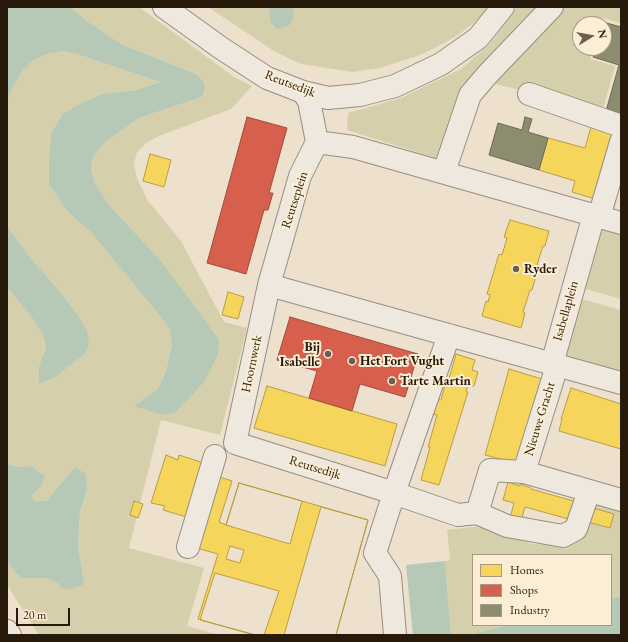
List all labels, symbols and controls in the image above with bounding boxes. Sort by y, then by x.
north arrow [572,16,612,56]
text: N [595,28,611,40]
street label: Reutsedijk [262,67,318,101]
street label: Reutseplein [278,169,312,231]
place label: Ryder [524,261,557,277]
marker: Ryder [511,264,521,274]
street label: Isabellaplein [550,279,582,343]
street label: Hoornwerk [238,334,266,394]
place label: Bij Isabelle [280,339,320,370]
marker: Bij Isabelle [323,349,333,359]
place label: Het Fort Vught [360,353,444,369]
marker: Het Fort Vught [347,356,357,366]
place label: Tarte Martin [400,373,471,389]
marker: Tarte Martin [387,376,397,386]
street label: Nieuwe Gracht [521,380,559,458]
street label: Reutsedijk [287,453,343,483]
legend [472,554,612,626]
text: Homes [510,562,544,578]
text: Shops [510,582,538,598]
scale bar [18,600,72,626]
text: Industry [510,602,550,618]
text: 20 m [23,607,46,623]

